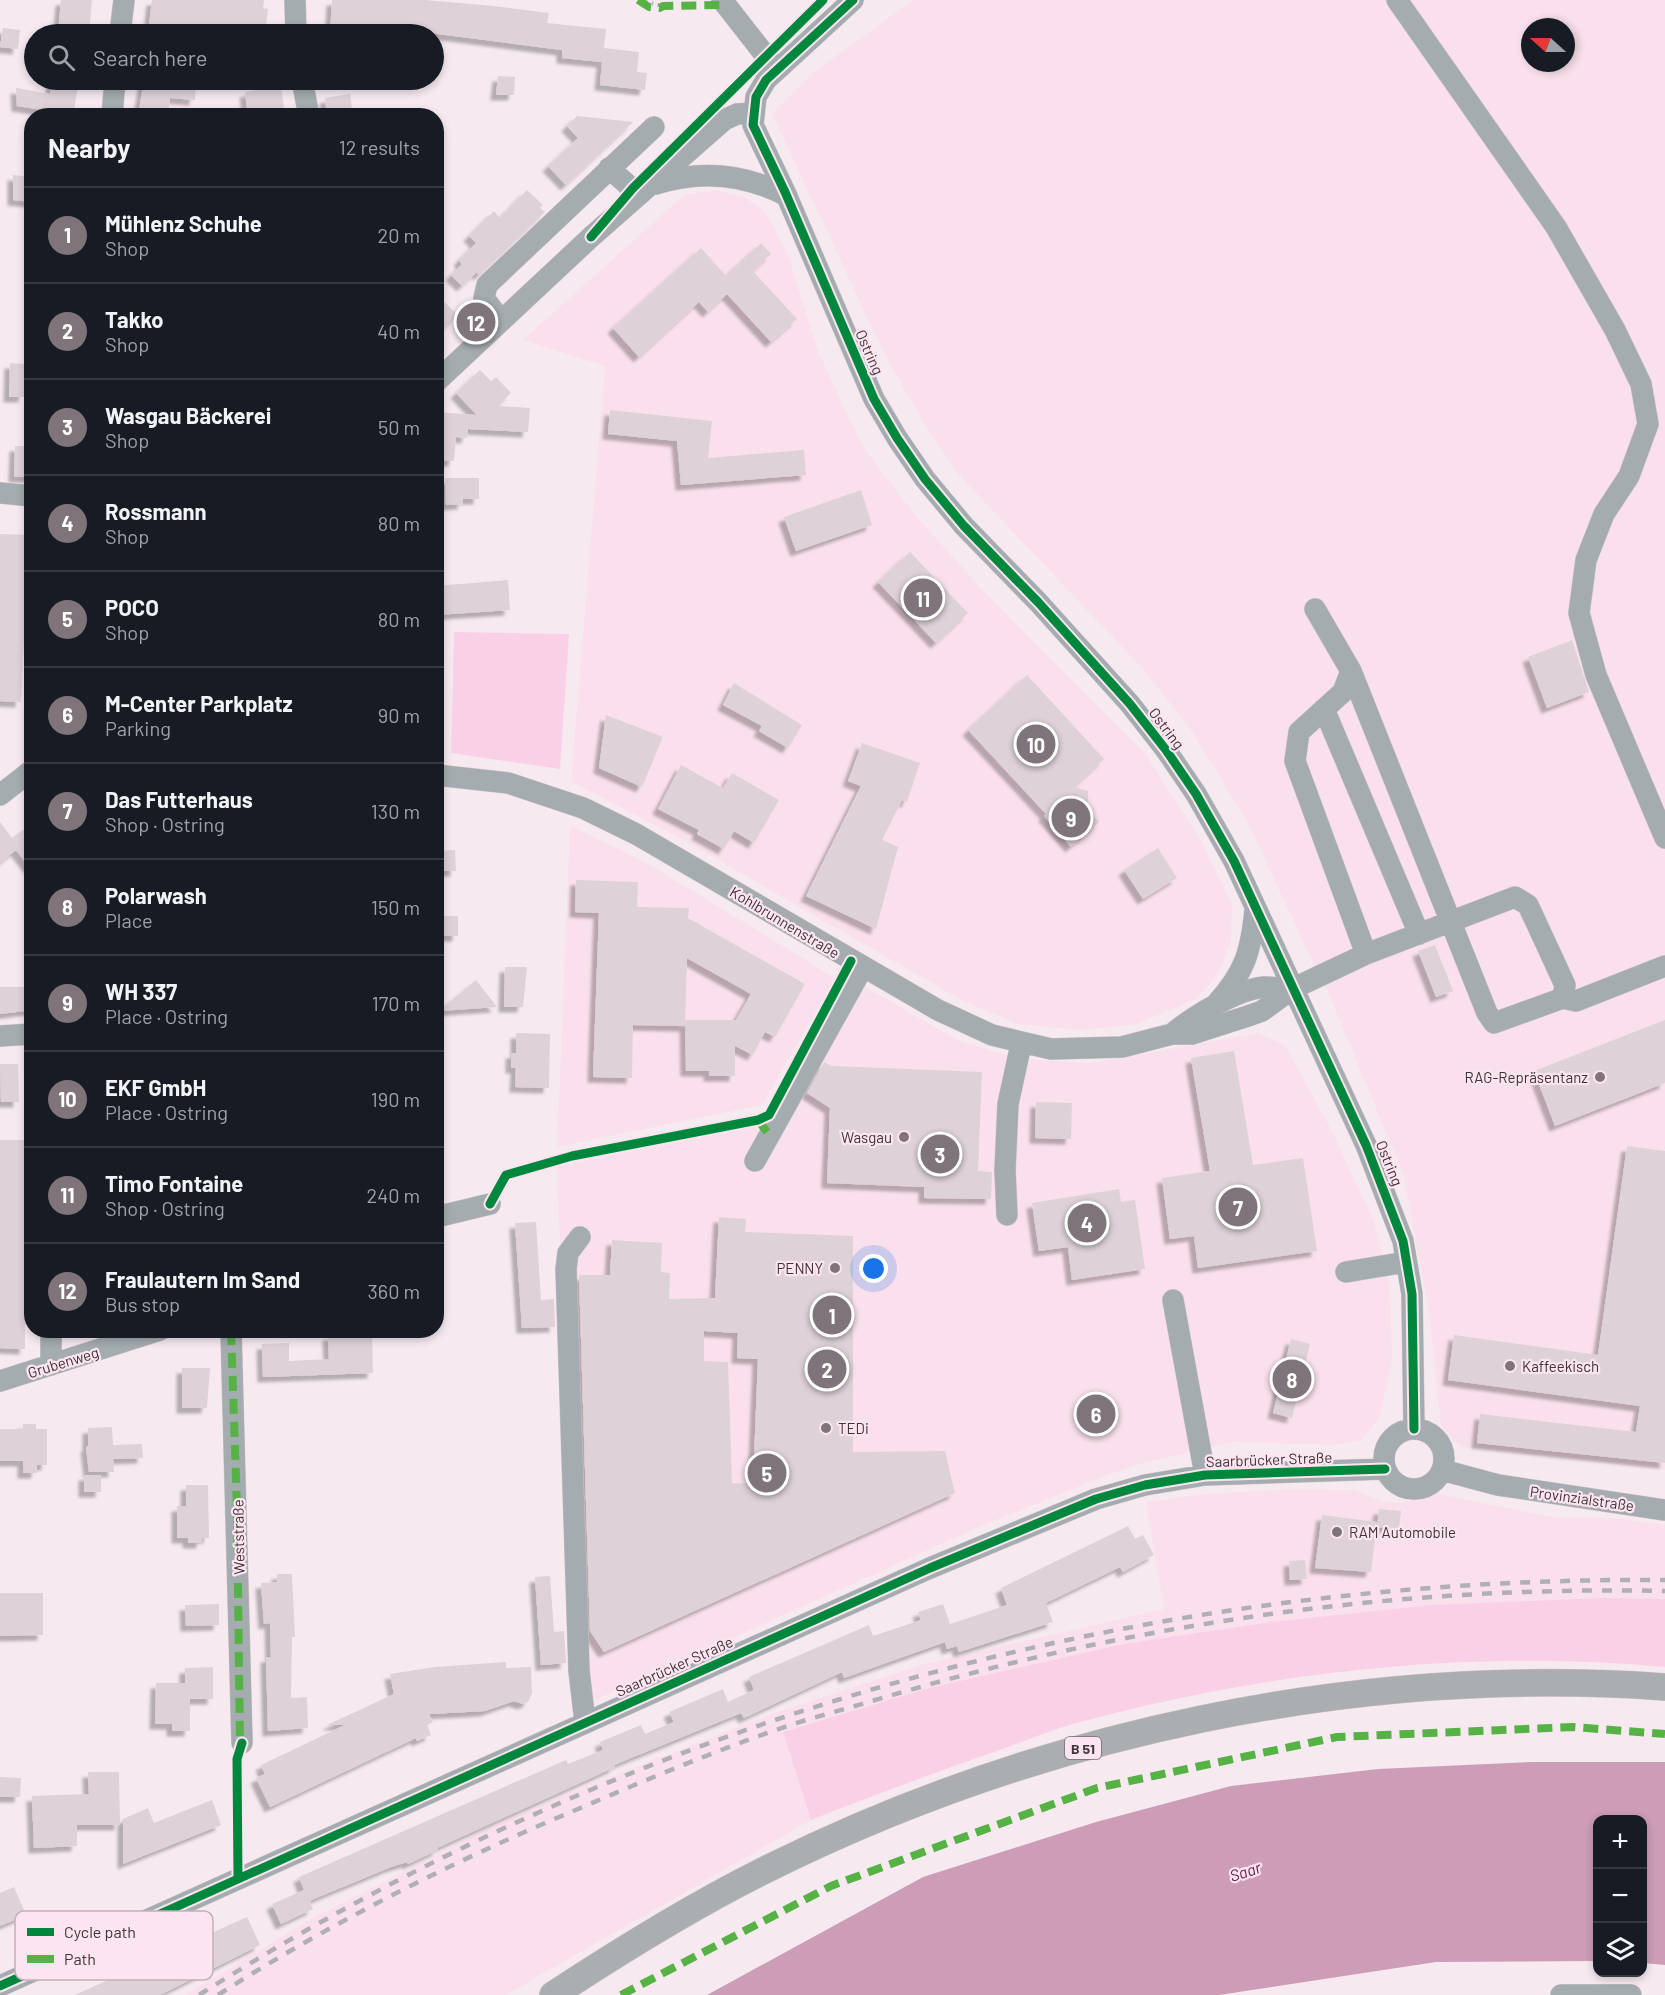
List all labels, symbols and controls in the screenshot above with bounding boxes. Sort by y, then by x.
north arrow [1521,18,1575,72]
search box [24,24,444,90]
icon: search [45,41,78,74]
text: Search here [93,44,207,70]
text: Nearby [48,132,130,163]
text: 12 results [339,135,420,159]
text: Mühlenz Schuhe [105,210,262,236]
text: 1 [64,223,71,247]
text: 20 m [377,223,420,247]
text: Shop [105,236,149,260]
pin: 12 [456,300,496,344]
text: Takko [105,306,163,332]
text: 2 [62,319,73,343]
text: 40 m [377,319,420,343]
street label: Ostring [852,327,888,377]
text: Shop [105,332,149,356]
text: Wasgau Bäckerei [105,402,271,428]
text: 3 [62,415,73,439]
text: 50 m [378,415,420,439]
text: Shop [105,428,149,452]
text: Rossmann [105,498,207,524]
text: 4 [61,511,74,535]
text: 80 m [378,511,420,535]
text: Shop [105,524,149,548]
pin: 11 [904,576,942,620]
text: POCO [105,594,159,620]
text: 5 [62,607,73,631]
text: 80 m [378,607,420,631]
text: Shop [105,620,149,644]
text: M-Center Parkplatz [105,690,293,716]
text: 6 [62,703,73,727]
text: 90 m [378,703,420,727]
street label: Ostring [1146,704,1188,752]
text: Parking [105,716,171,740]
pin: 10 [1016,722,1056,766]
text: Das Futterhaus [105,786,253,812]
pin: 9 [1052,796,1090,840]
text: 7 [63,799,72,823]
text: 130 m [371,799,420,823]
text: Shop · Ostring [105,812,225,836]
text: Polarwash [105,882,207,908]
street label: Kohlbrunnenstraße [727,882,843,962]
text: 8 [62,895,73,919]
text: 150 m [371,895,420,919]
text: Place [105,908,153,932]
text: WH 337 [105,978,177,1004]
text: 9 [62,991,73,1015]
text: 170 m [372,991,420,1015]
text: Place · Ostring [105,1004,228,1028]
place label: RAG-Repräsentanz [1465,1068,1588,1086]
marker: RAG-Repräsentanz [1593,1070,1607,1084]
text: EKF GmbH [105,1074,206,1100]
text: 10 [58,1087,77,1111]
text: 190 m [371,1087,420,1111]
text: Place · Ostring [105,1100,228,1124]
place label: Wasgau [841,1128,892,1146]
marker: Wasgau [897,1130,911,1144]
pin: 3 [920,1132,960,1176]
street label: Ostring [1373,1138,1407,1188]
text: Timo Fontaine [105,1170,243,1196]
text: 11 [60,1183,75,1207]
text: 240 m [366,1183,420,1207]
pin: 7 [1218,1184,1258,1230]
text: Shop · Ostring [105,1196,225,1220]
pin: 4 [1068,1200,1106,1246]
your location [859,1254,888,1283]
place label: PENNY [776,1259,823,1277]
marker: PENNY [828,1261,842,1275]
text: Fraulautern Im Sand [105,1266,300,1292]
text: 12 [58,1279,77,1303]
text: 360 m [368,1279,420,1303]
text: Bus stop [105,1292,180,1316]
pin: 1 [812,1292,852,1338]
street label: Grubenweg [25,1343,101,1381]
pin: 2 [808,1346,846,1392]
pin: 8 [1272,1356,1312,1402]
place label: Kaffeekisch [1522,1357,1599,1375]
marker: Kaffeekisch [1503,1359,1517,1373]
pin: 6 [1076,1392,1116,1436]
place label: TEDi [838,1419,869,1437]
marker: TEDi [819,1421,833,1435]
street label: Saarbrücker Straße [1206,1448,1332,1470]
pin: 5 [748,1450,786,1496]
street label: Provinzialstraße [1529,1482,1635,1514]
street label: Weststraße [228,1499,248,1575]
place label: RAM Automobile [1349,1523,1456,1541]
marker: RAM Automobile [1330,1525,1344,1539]
street label: Saarbrücker Straße [613,1632,735,1700]
road number: B 51 [1065,1737,1101,1759]
map controls [1593,1815,1647,1977]
button: + [1593,1815,1647,1869]
water label: Saar [1227,1857,1264,1885]
button: − [1593,1869,1647,1923]
legend [15,1911,213,1980]
text: Cycle path [64,1922,136,1941]
button: layers [1593,1923,1647,1977]
text: Path [64,1949,96,1968]

